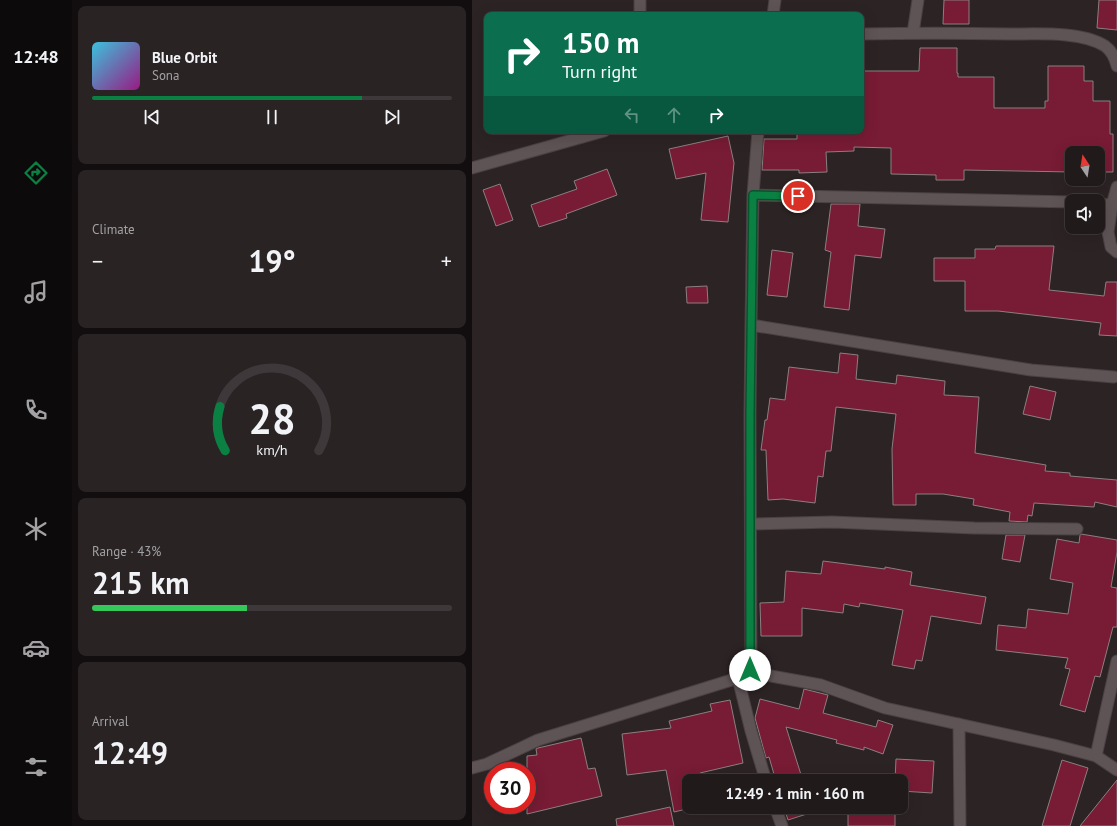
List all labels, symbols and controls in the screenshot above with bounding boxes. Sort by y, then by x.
text: 150 m [562,24,639,61]
icon: right [496,28,548,80]
text: 12:48 [13,45,59,68]
text: Blue Orbit [152,48,217,67]
text: Turn right [562,60,637,83]
text: Sona [152,67,179,84]
icon: left [621,104,643,126]
icon: ahead [663,104,685,126]
icon: right [705,104,727,126]
icon: previous [141,106,163,128]
icon: pause [261,106,283,128]
icon: next [381,106,403,128]
north arrow [1065,146,1105,186]
map controls [1065,146,1105,234]
icon: directions [22,159,50,187]
pin [781,179,815,213]
icon: arrive [787,185,809,207]
button: sound [1065,194,1105,234]
text: Climate [92,221,135,238]
text: 19° [248,241,296,280]
text: − [92,247,103,275]
text: + [441,247,452,275]
icon: music [22,278,50,306]
text: 28 [248,392,296,445]
icon: phone [22,396,50,424]
text: km/h [256,440,288,459]
icon: climate [22,515,50,543]
text: Range · 43% [92,543,161,560]
text: 215 km [92,563,190,602]
icon: car [22,634,50,662]
position arrow [729,649,771,691]
text: Arrival [92,713,128,730]
text: 12:49 [92,733,168,772]
icon: filters [22,753,50,781]
speed limit sign: 30 [484,762,536,814]
text: 12:49 · 1 min · 160 m [726,784,864,803]

